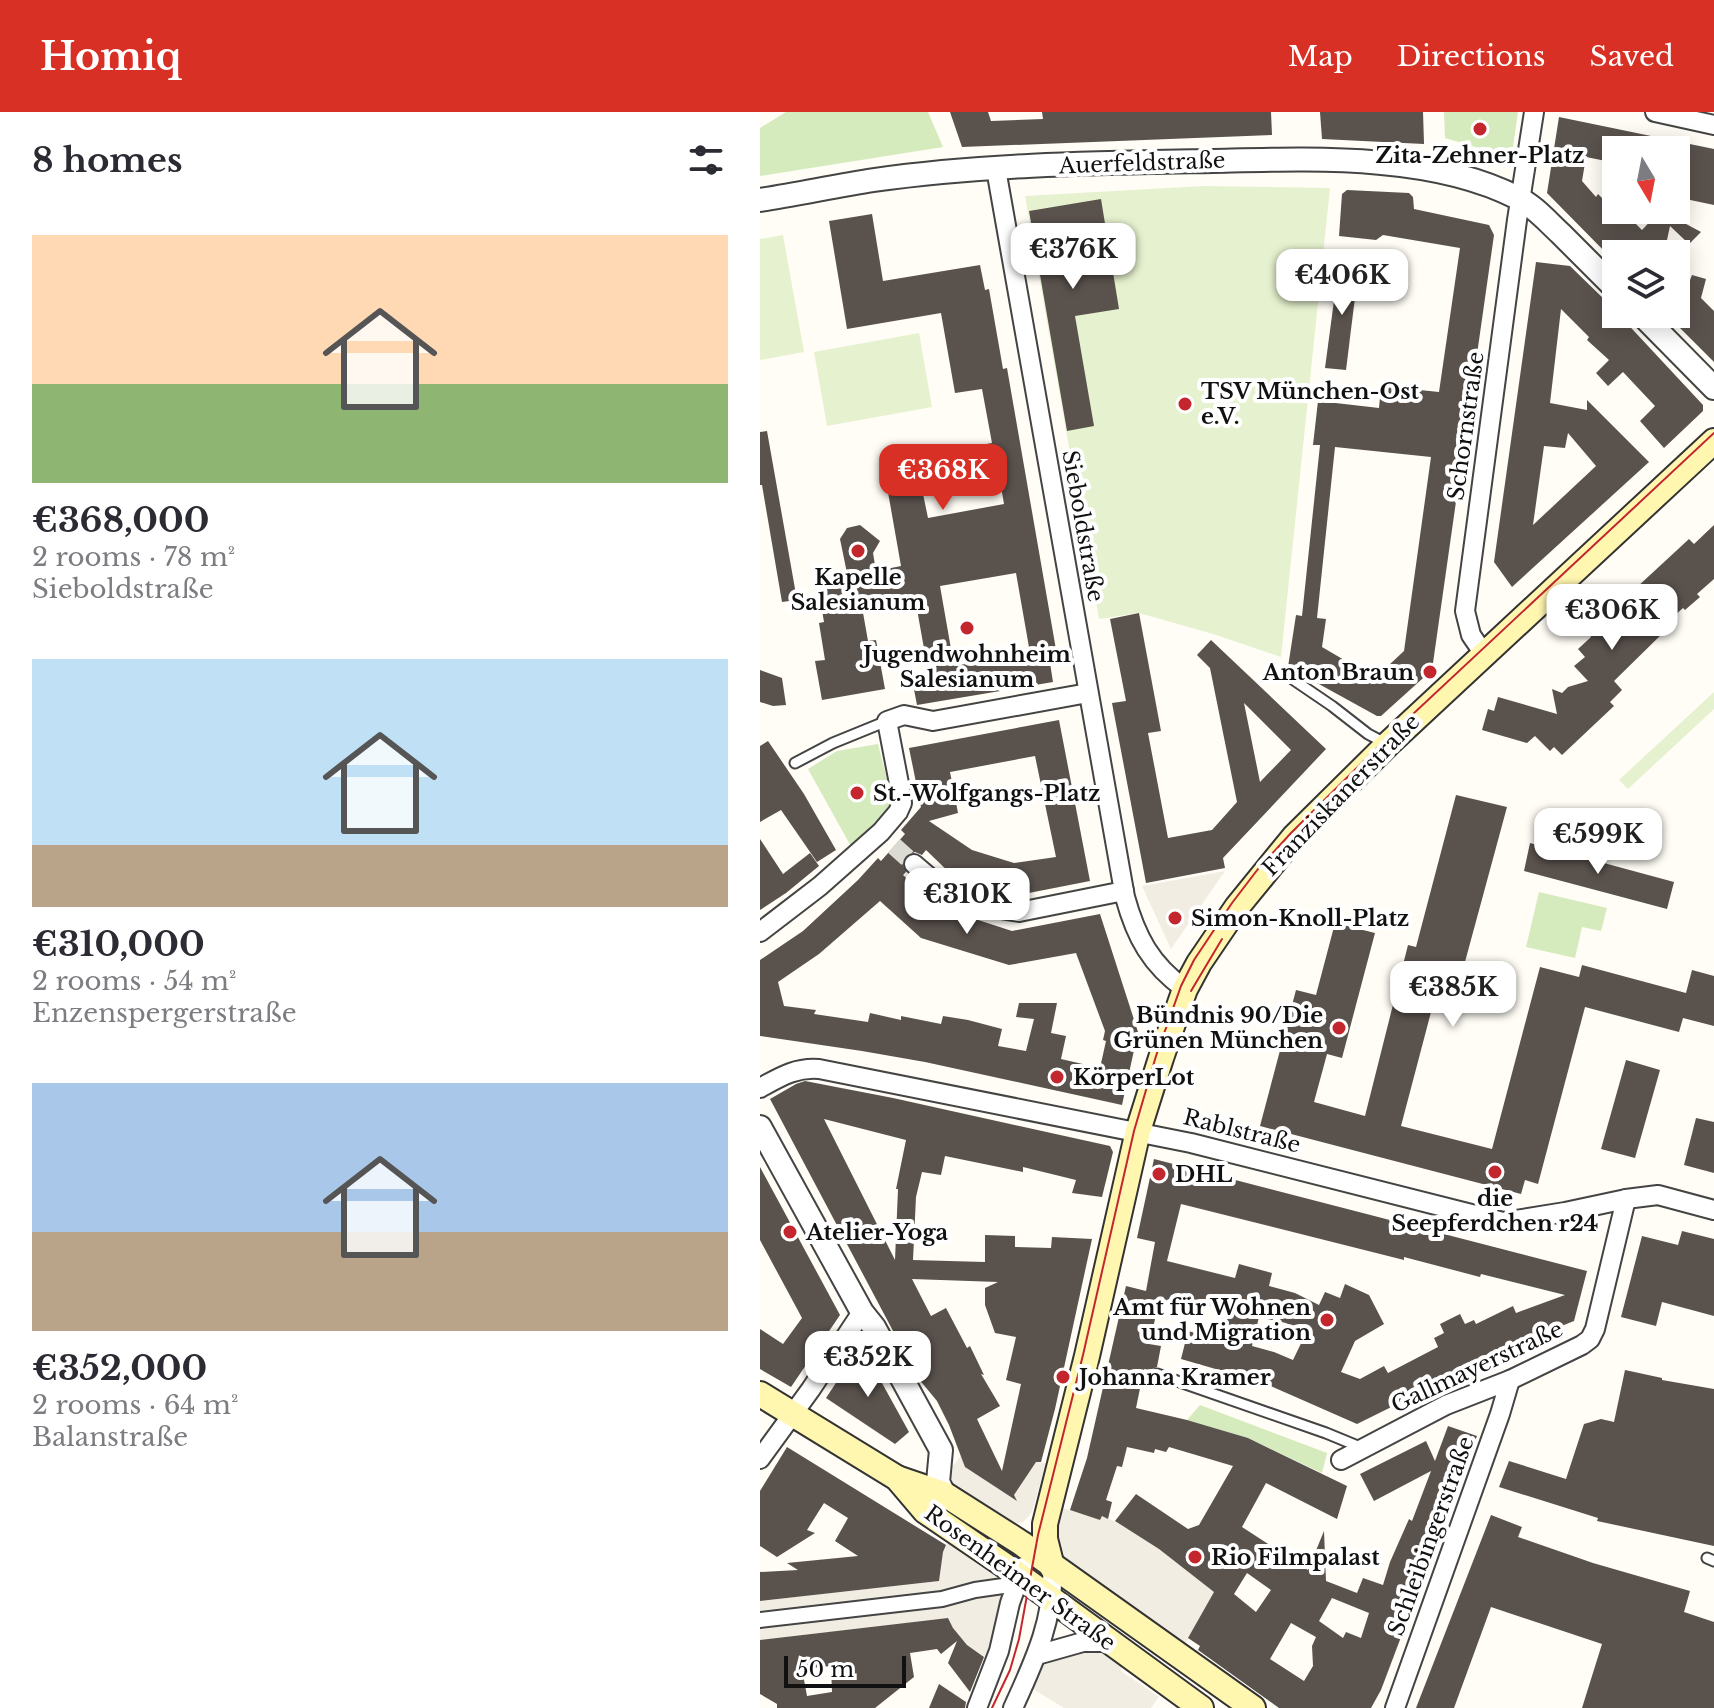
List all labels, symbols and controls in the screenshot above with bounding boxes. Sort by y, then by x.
text: Homiq [40,33,181,80]
text: Map [1288,39,1353,74]
text: Directions [1397,39,1546,74]
text: Saved [1590,39,1674,74]
marker: Zita-Zehner-Platz [1471,120,1489,138]
north arrow [1602,136,1690,224]
map controls [1602,136,1690,328]
icon: filters [684,138,728,182]
text: 8 homes [32,139,183,181]
place label: Zita-Zehner-Platz [1375,142,1585,169]
street label: Auerfeldstraße [1057,147,1226,179]
pin: €376K [1017,223,1129,291]
text: €376K [1029,233,1117,265]
button: layers [1602,240,1690,328]
pin: €406K [1286,249,1398,317]
text: €406K [1294,259,1390,291]
icon: home [308,287,452,431]
street label: Schornstraße [1442,350,1490,502]
place label: TSV München-Ost e.V. [1201,378,1420,430]
marker: TSV München-Ost e.V. [1176,395,1194,413]
pin: €368K [887,444,999,512]
street label: Sieboldstraße [1056,448,1110,604]
text: €368K [897,454,989,486]
text: €368,000 [32,499,209,541]
text: 2 rooms · 78 m² [32,541,235,573]
marker: Kapelle Salesianum [849,542,867,560]
place label: Kapelle Salesianum [791,564,925,616]
text: Sieboldstraße [32,573,214,605]
pin: €306K [1556,584,1668,652]
text: €306K [1565,594,1659,626]
marker: Jugendwohnheim Salesianum [958,619,976,637]
place label: Jugendwohnheim Salesianum [859,641,1071,693]
place label: Anton Braun [1262,659,1414,686]
marker: Anton Braun [1421,663,1439,681]
street label: Franziskanerstraße [1257,708,1425,882]
icon: home [308,711,452,855]
place label: St.-Wolfgangs-Platz [873,780,1101,807]
marker: St.-Wolfgangs-Platz [848,784,866,802]
pin: €599K [1542,808,1654,876]
text: €599K [1552,818,1644,850]
pin: €310K [911,868,1023,936]
text: €310K [923,878,1011,910]
place label: Simon-Knoll-Platz [1191,905,1409,932]
marker: Simon-Knoll-Platz [1166,909,1184,927]
text: €310,000 [32,923,205,965]
pin: €385K [1397,961,1509,1029]
text: 2 rooms · 54 m² [32,965,236,997]
text: €385K [1408,971,1498,1003]
text: Enzenspergerstraße [32,997,297,1029]
place label: Bündnis 90/Die Grünen München [1113,1002,1323,1054]
marker: Bündnis 90/Die Grünen München [1330,1019,1348,1037]
place label: KörperLot [1073,1064,1195,1091]
marker: KörperLot [1048,1068,1066,1086]
street label: Rablstraße [1181,1103,1303,1159]
icon: home [308,1135,452,1279]
place label: DHL [1175,1161,1233,1188]
marker: die Seepferdchen r24 [1486,1163,1504,1181]
marker: DHL [1150,1165,1168,1183]
place label: die Seepferdchen r24 [1392,1185,1598,1237]
place label: Atelier-Yoga [805,1219,949,1246]
marker: Atelier-Yoga [781,1223,799,1241]
place label: Amt für Wohnen und Migration [1112,1294,1311,1346]
marker: Amt für Wohnen und Migration [1318,1311,1336,1329]
street label: Gallmayerstraße [1387,1315,1567,1419]
pin: €352K [812,1331,924,1399]
text: €352K [823,1341,913,1373]
text: €352,000 [32,1347,207,1389]
place label: Johanna Kramer [1075,1364,1271,1391]
marker: Johanna Kramer [1054,1368,1072,1386]
text: 2 rooms · 64 m² [32,1389,238,1421]
text: Balanstraße [32,1421,188,1453]
street label: Schleibingerstraße [1382,1433,1480,1639]
street label: Rosenheimer Straße [919,1500,1121,1656]
place label: Rio Filmpalast [1211,1544,1380,1571]
marker: Rio Filmpalast [1186,1548,1204,1566]
scale bar [784,1652,906,1688]
text: 50 m [796,1656,854,1683]

